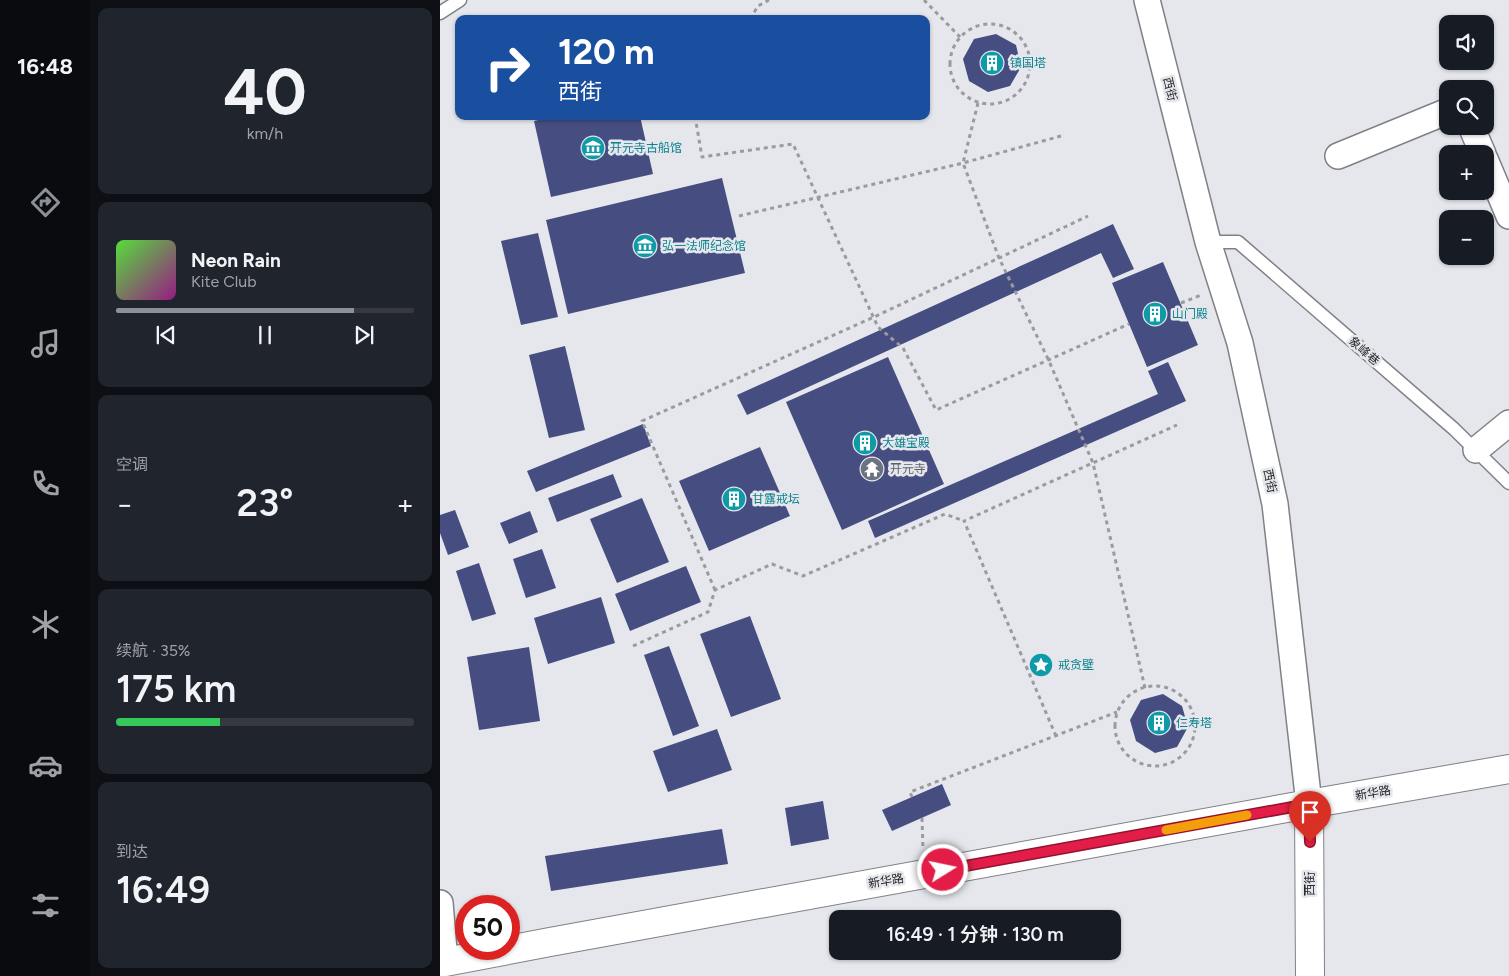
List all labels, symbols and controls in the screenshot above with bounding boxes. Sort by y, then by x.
map controls [1439,15,1494,265]
button: sound [1439,15,1494,70]
text: 120 m [558,31,655,73]
icon: right [475,35,540,100]
building icon: 镇国塔 [979,50,1005,76]
text: 40 [223,52,307,130]
text: 16:48 [17,53,73,80]
place label: 镇国塔 [1010,56,1046,70]
street label: 西街 [1160,76,1180,102]
text: 西街 [558,78,602,105]
button: search [1439,80,1494,135]
text: km/h [247,124,283,143]
museum icon: 开元寺古船馆 [580,135,606,161]
place label: 开元寺古船馆 [610,141,682,155]
button: + [1439,145,1494,200]
icon: directions [28,185,63,220]
button: − [1439,210,1494,265]
museum icon: 弘一法师纪念馆 [632,233,658,259]
place label: 弘一法师纪念馆 [662,239,746,253]
text: Neon Rain [191,249,281,272]
text: Kite Club [191,272,257,291]
building icon: 山门殿 [1142,301,1168,327]
place label: 山门殿 [1172,307,1208,321]
icon: previous [152,321,180,349]
icon: pause [251,321,279,349]
icon: next [350,321,378,349]
icon: music [28,326,63,361]
street label: 象峰巷 [1346,334,1382,368]
building icon: 大雄宝殿 [852,430,878,456]
place label: 大雄宝殿 [882,436,930,450]
text: 空调 [116,455,148,474]
temple icon: 开元寺 [859,456,885,482]
place label: 开元寺 [890,462,926,476]
icon: phone [28,466,63,501]
street label: 西街 [1261,468,1279,494]
text: 23° [237,480,293,526]
building icon: 甘露戒坛 [721,486,747,512]
text: − [116,487,133,521]
text: + [397,487,414,521]
place label: 甘露戒坛 [752,492,800,506]
icon: climate [28,607,63,642]
text: 续航 · 35% [116,641,190,660]
place icon: 戒贪壁 [1028,652,1054,678]
place label: 戒贪壁 [1058,658,1094,672]
text: 175 km [116,666,236,712]
building icon: 仁寿塔 [1146,710,1172,736]
place label: 仁寿塔 [1176,716,1212,730]
icon: car [28,748,63,783]
street label: 新华路 [1354,783,1392,803]
pin [1289,791,1331,842]
icon: arrive [1296,798,1324,826]
text: 到达 [116,842,148,861]
position arrow [916,843,968,895]
text: 16:49 [116,867,210,913]
street label: 新华路 [867,871,905,891]
street label: 西街 [1303,872,1317,896]
icon: filters [28,888,63,923]
speed limit sign: 50 [455,895,520,960]
text: 16:49 · 1 分钟 · 130 m [886,923,1064,946]

